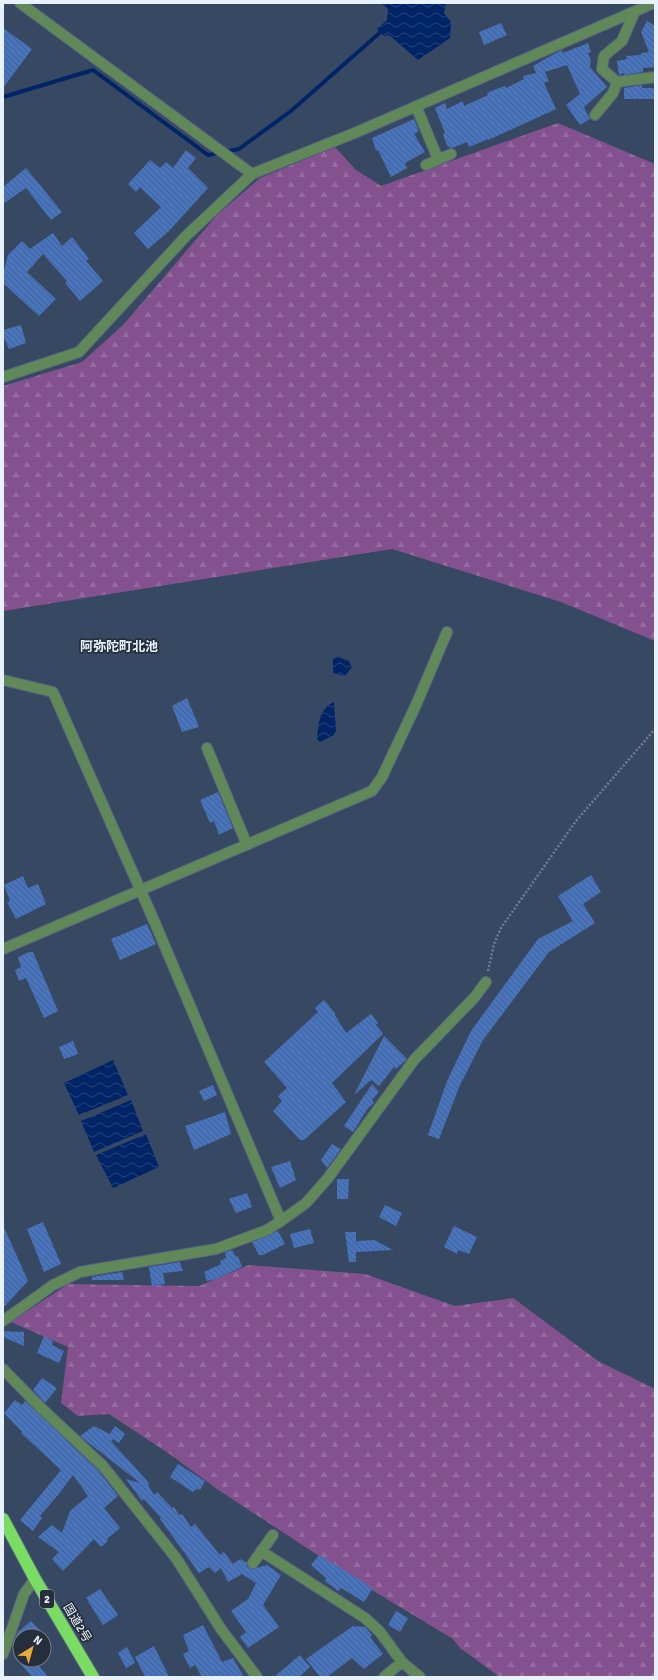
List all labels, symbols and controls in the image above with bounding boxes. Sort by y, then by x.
district label: 阿弥陀町北池 [80,639,158,655]
road number: 2 [40,1590,54,1608]
street label: 国道2号 [60,1601,94,1645]
north arrow [12,1628,52,1668]
text: N [31,1633,45,1648]

